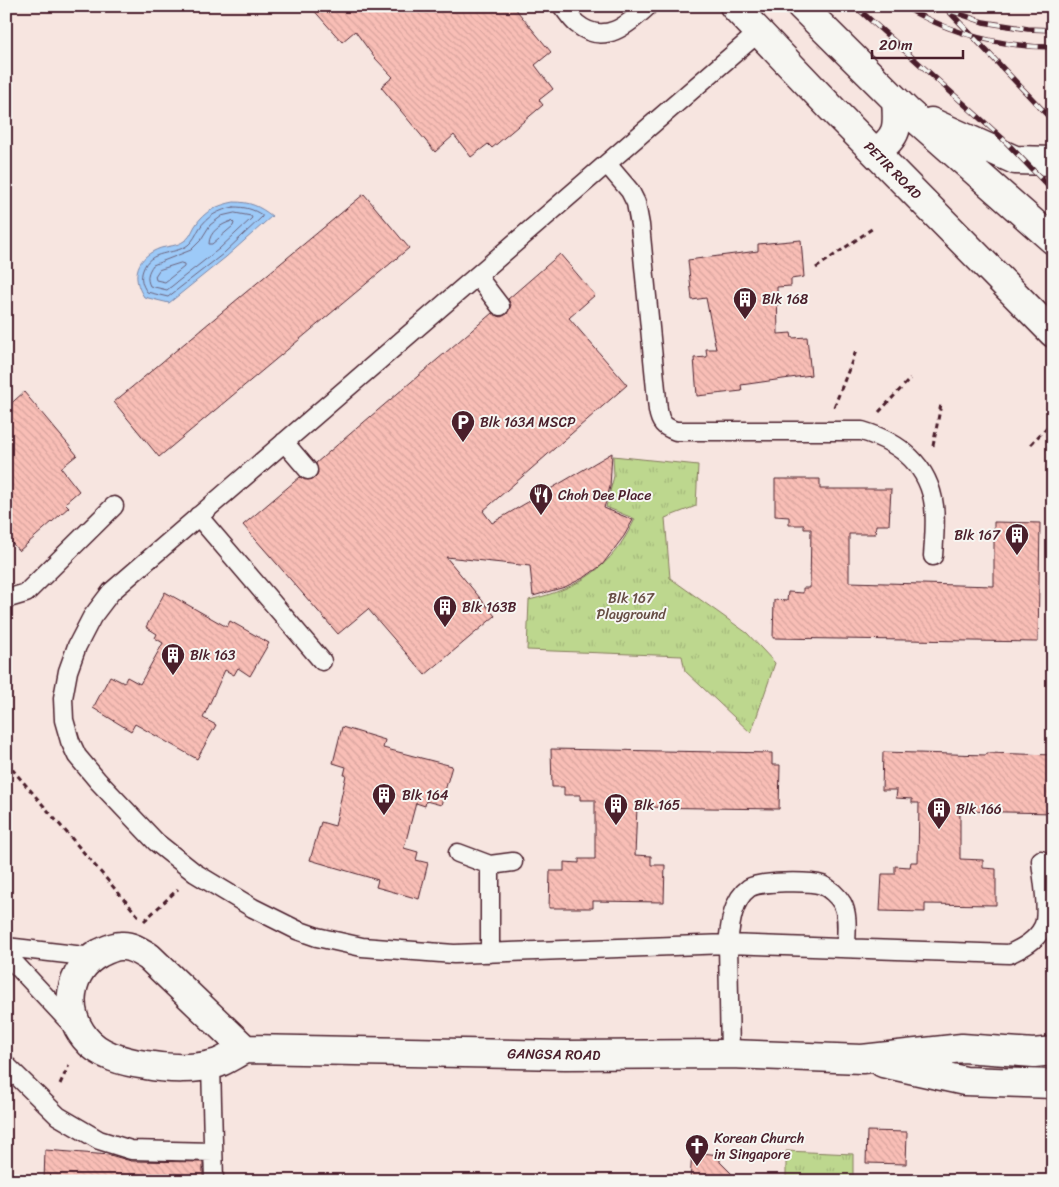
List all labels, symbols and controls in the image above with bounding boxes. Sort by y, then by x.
scale bar [872,28,963,60]
text: 20 m [879,32,913,58]
street label: PETIR ROAD [857,135,928,206]
building icon: Blk 168 [732,286,758,320]
place label: Blk 168 [762,287,809,312]
parking icon: Blk 163A MSCP [450,409,476,443]
place label: Blk 163A MSCP [480,410,576,435]
restaurant icon: Choh Dee Place [528,482,554,516]
place label: Choh Dee Place [558,483,651,508]
building icon: Blk 167 [1004,522,1030,556]
place label: Blk 167 [954,523,1001,548]
park label: Blk 167 Playground [596,586,667,627]
building icon: Blk 163B [432,594,458,628]
place label: Blk 163B [462,595,517,620]
building icon: Blk 163 [160,642,186,676]
place label: Blk 163 [190,643,236,668]
building icon: Blk 164 [371,782,397,816]
place label: Blk 164 [402,783,449,808]
building icon: Blk 165 [603,792,629,826]
place label: Blk 165 [634,793,681,818]
building icon: Blk 166 [926,796,952,830]
place label: Blk 166 [956,797,1002,822]
street label: GANGSA ROAD [507,1041,601,1068]
place label: Korean Church in Singapore [714,1126,804,1167]
church icon: Korean Church in Singapore [684,1133,710,1167]

